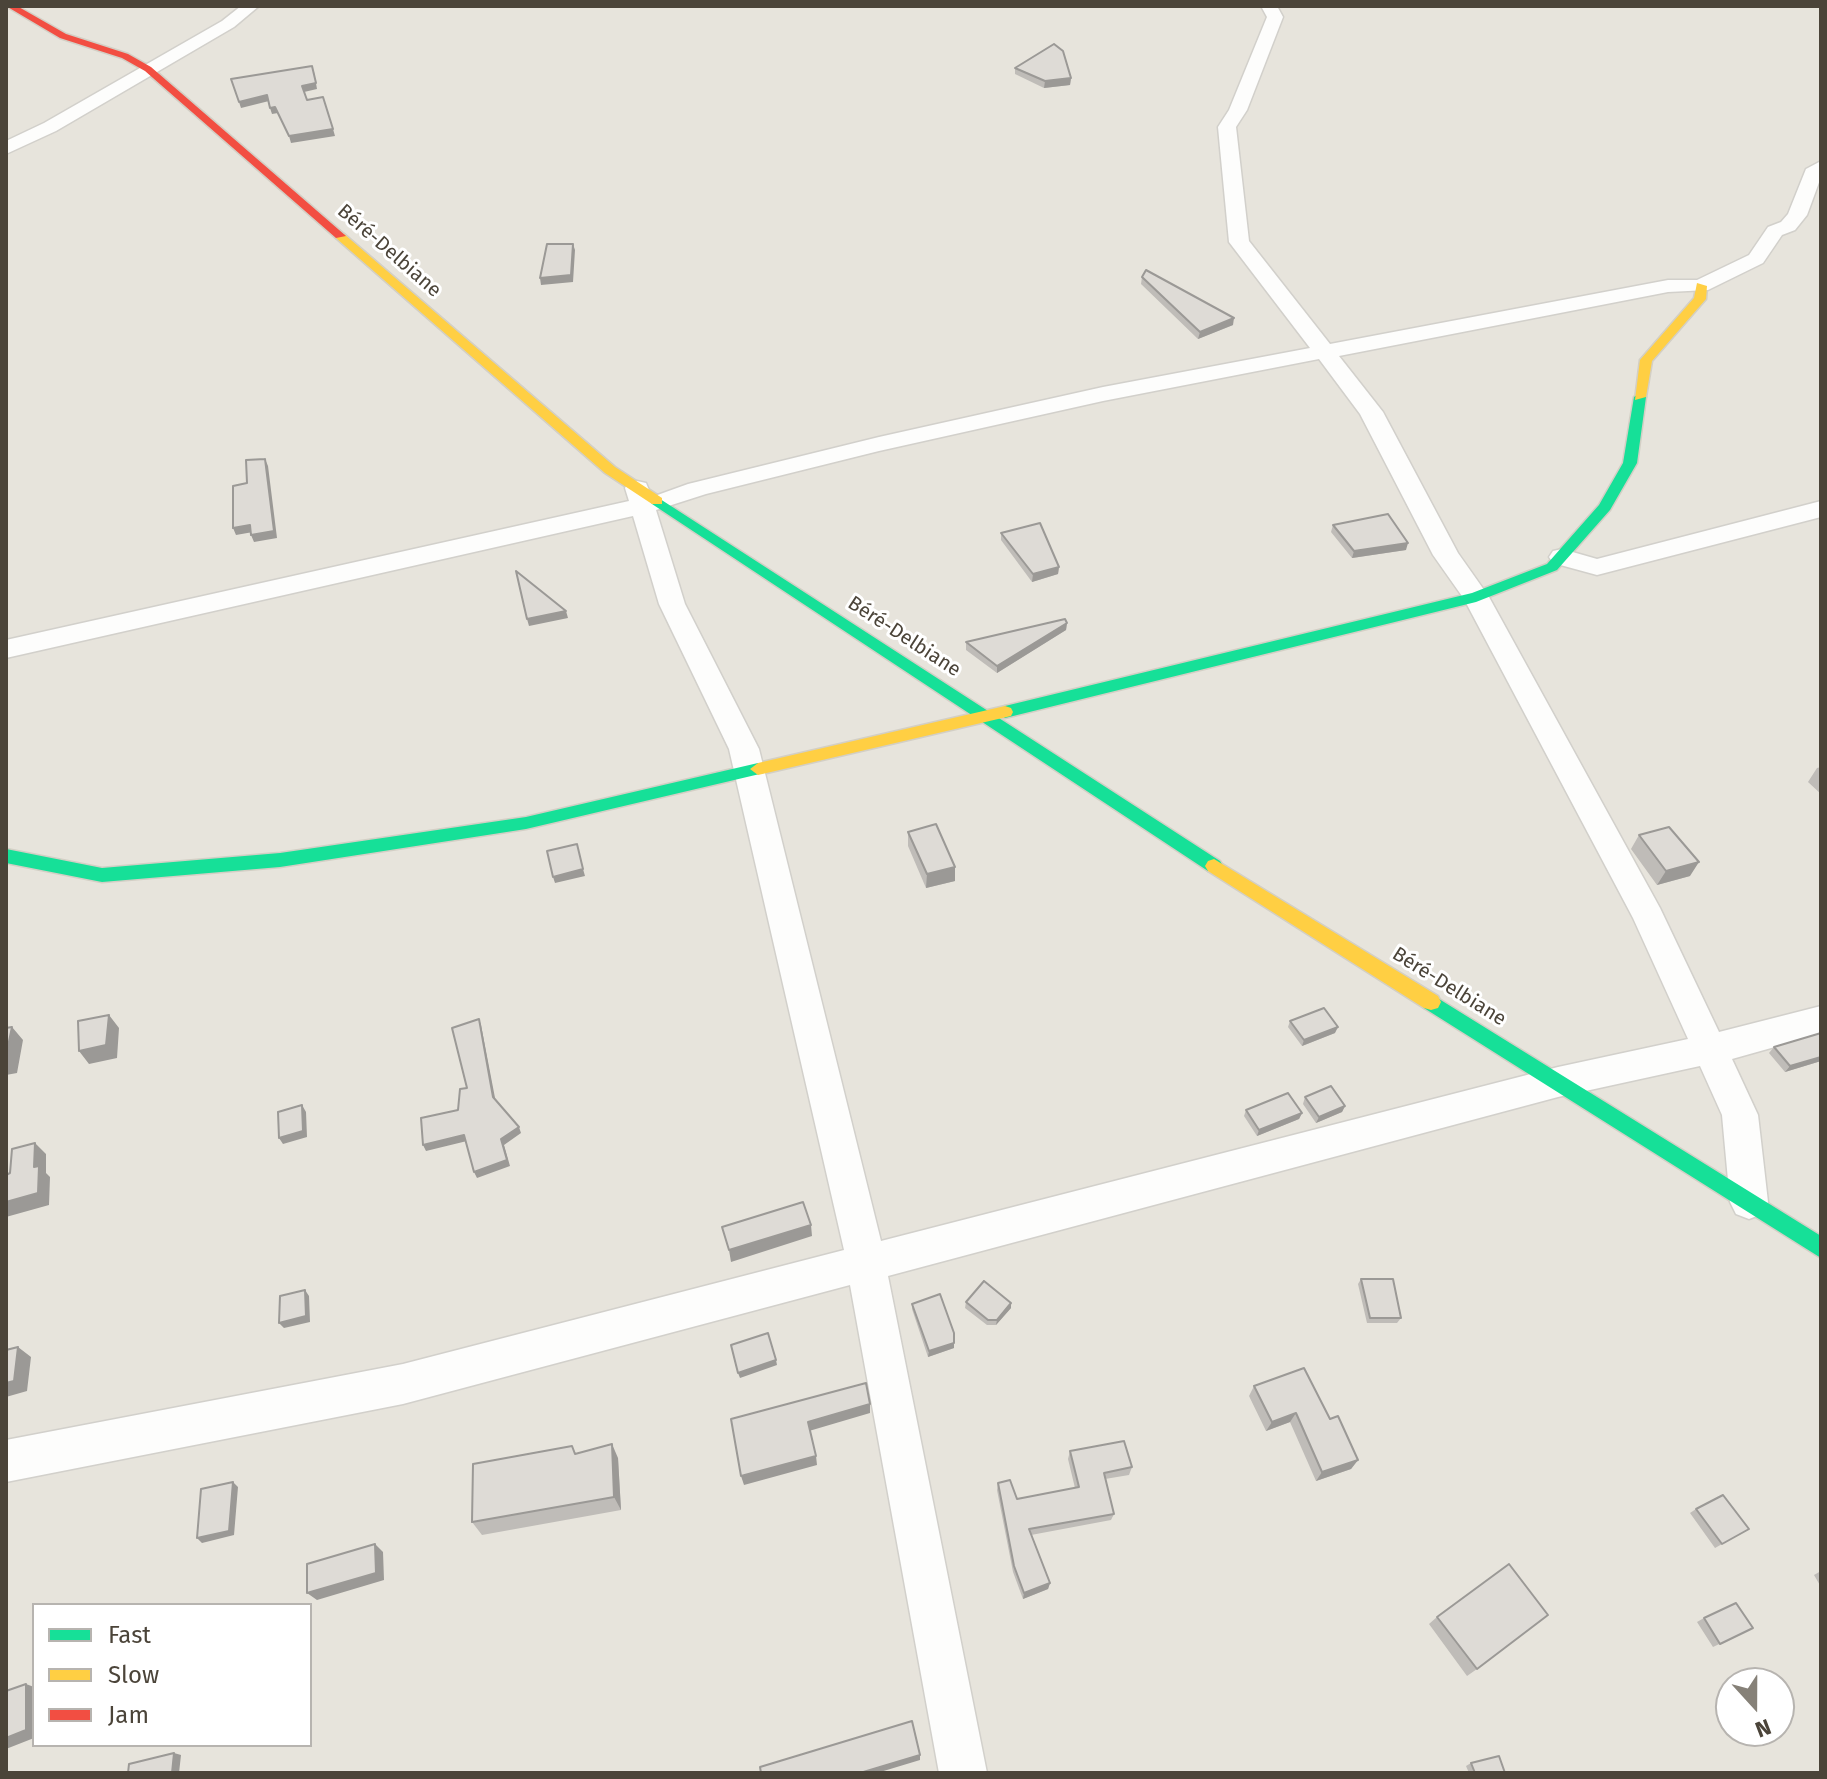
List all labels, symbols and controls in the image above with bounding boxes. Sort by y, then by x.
street label: Béré-Delbiane [332,199,446,303]
street label: Béré-Delbiane [843,592,965,682]
street label: Béré-Delbiane [1388,942,1510,1032]
legend [32,1603,312,1747]
text: Fast [108,1621,151,1649]
text: Slow [108,1661,159,1689]
north arrow [1715,1667,1795,1747]
text: Jam [108,1701,149,1729]
text: N [1751,1713,1775,1743]

